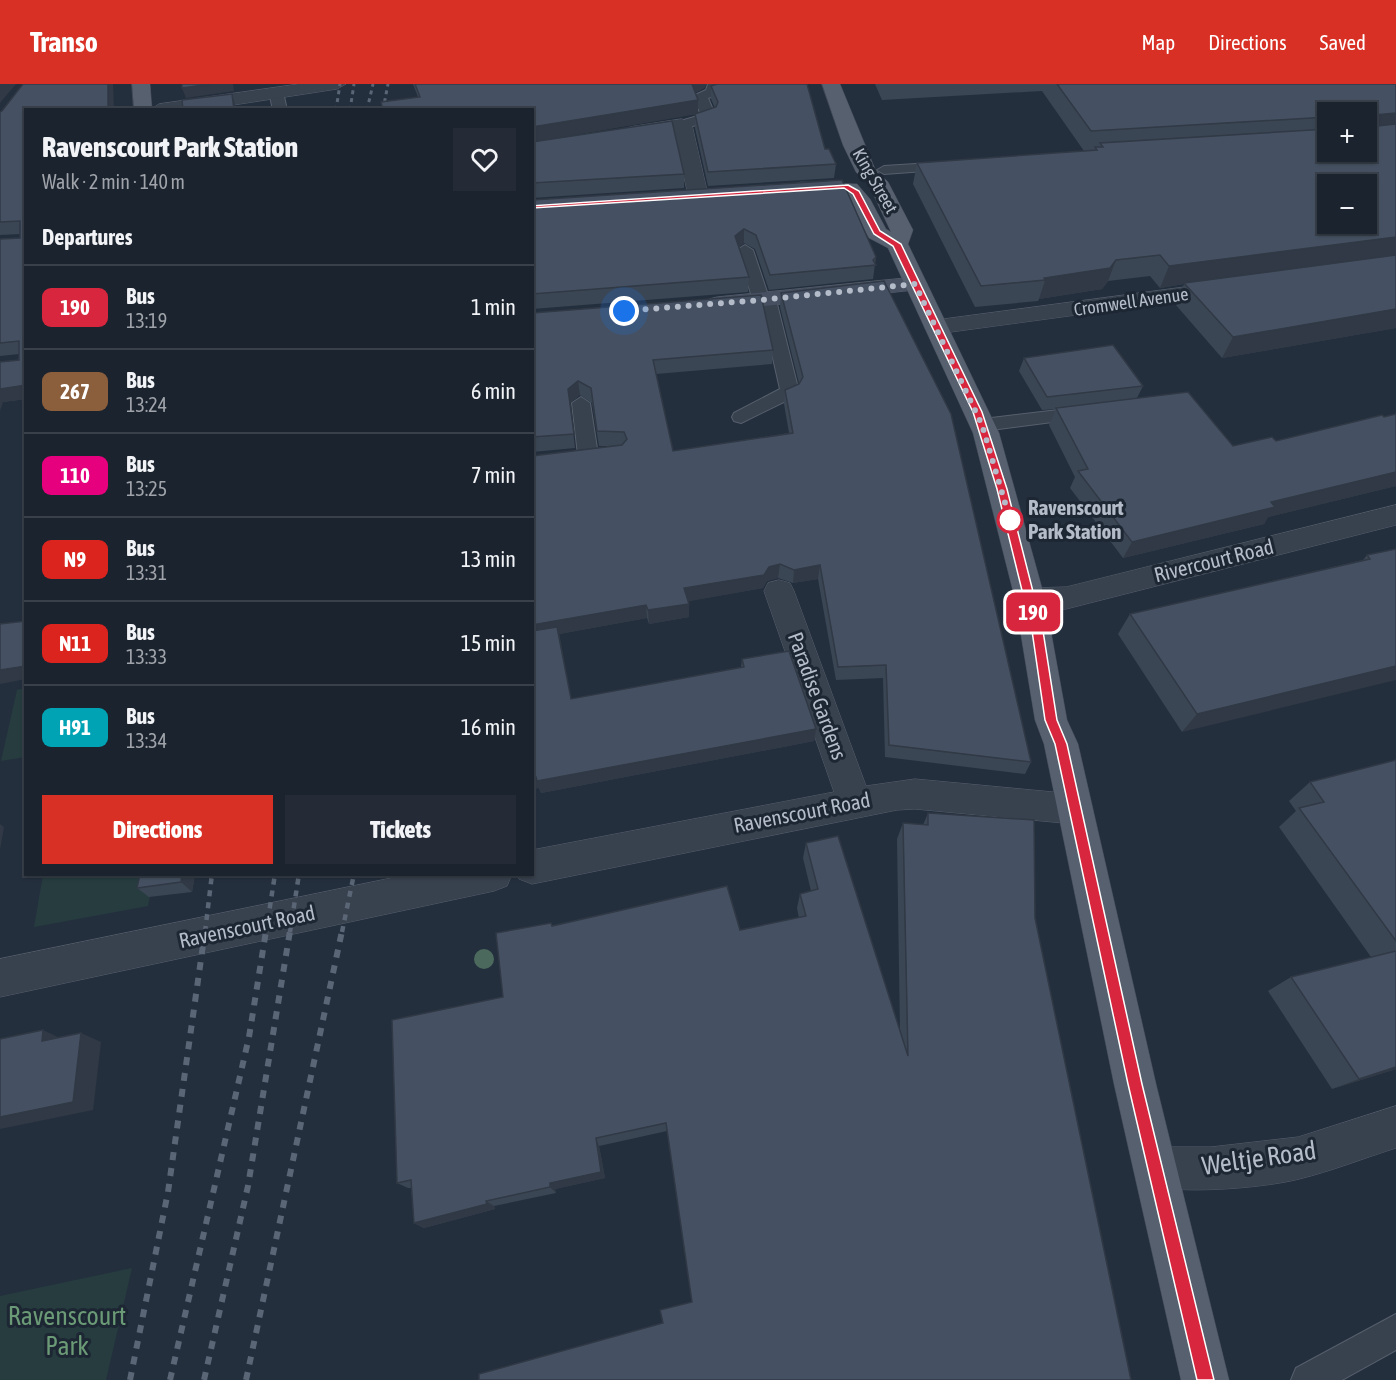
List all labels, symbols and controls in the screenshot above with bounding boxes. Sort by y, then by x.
text: Transo [30,26,98,58]
text: Map [1141,30,1175,54]
text: Directions [1208,30,1287,54]
text: Saved [1320,30,1366,54]
map controls [1317,102,1377,234]
button: + [1317,102,1377,162]
button: heart [453,128,516,191]
text: Ravenscourt Park Station [42,131,298,163]
street label: King Street [848,145,902,217]
text: Walk · 2 min · 140 m [42,170,185,193]
button: − [1317,174,1377,234]
text: Departures [42,224,132,250]
text: Bus [126,283,155,309]
street label: Cromwell Avenue [1072,283,1190,320]
text: 1 min [471,294,516,320]
text: 190 [60,295,90,319]
your location [609,296,639,326]
text: 13:19 [126,309,167,332]
text: Bus [126,367,155,393]
text: 6 min [471,378,516,404]
text: 267 [60,379,90,403]
text: 13:24 [126,393,167,416]
text: Bus [126,451,155,477]
text: 7 min [471,462,516,488]
text: 110 [60,463,90,487]
text: 13:25 [126,477,167,500]
place label: Ravenscourt Park Station [1028,495,1124,543]
marker: Ravenscourt Park Station [997,507,1023,533]
street label: Rivercourt Road [1152,534,1276,586]
text: Bus [126,535,155,561]
text: 13 min [461,546,516,572]
text: N9 [64,547,86,571]
text: 13:31 [126,561,167,584]
line badge: 190 [998,592,1068,632]
text: 190 [1018,600,1048,624]
text: Bus [126,619,155,645]
street label: Paradise Gardens [784,629,852,763]
text: 15 min [461,630,516,656]
text: N11 [59,631,91,655]
text: 13:33 [126,645,167,668]
text: Bus [126,703,155,729]
text: 16 min [461,714,516,740]
text: H91 [59,715,91,739]
text: 13:34 [126,729,167,752]
street label: Ravenscourt Road [731,787,872,837]
button: Directions [42,795,273,864]
button: Tickets [285,795,516,864]
street label: Ravenscourt Road [176,900,317,952]
street label: Weltje Road [1200,1135,1318,1181]
park label: Ravenscourt Park [8,1301,126,1361]

